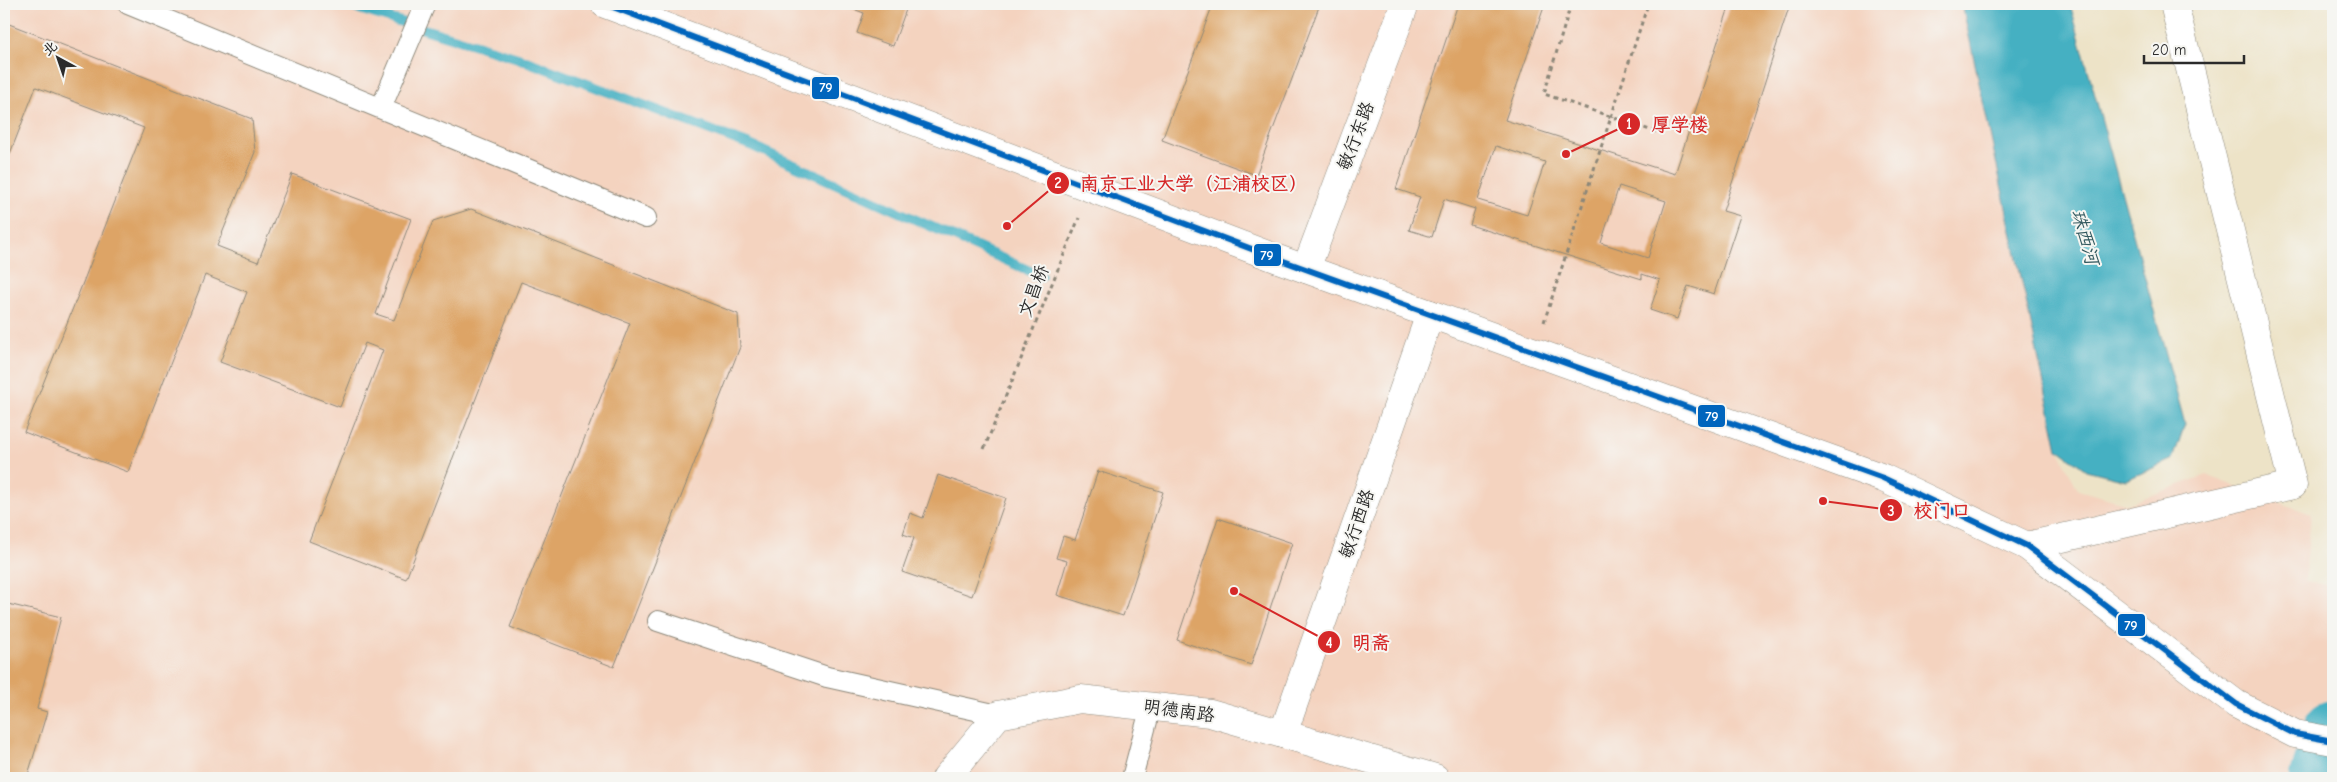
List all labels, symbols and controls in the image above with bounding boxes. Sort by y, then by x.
north arrow [32,32,82,82]
scale bar [2144,32,2244,64]
text: 北 [39,37,61,59]
text: 20 m [2152,41,2186,59]
line badge: 79 [811,76,840,100]
text: 79 [819,79,833,96]
street label: 敏行东路 [1333,99,1379,173]
callout: 厚学楼 [1616,107,1718,141]
text: 厚学楼 [1651,114,1709,136]
text: 1 [1626,115,1632,133]
callout: 南京工业大学（江浦校区） [1045,166,1318,200]
text: 南京工业大学（江浦校区） [1080,173,1308,195]
text: 2 [1054,174,1062,192]
water label: 珠西河 [2067,207,2104,270]
line badge: 79 [1253,243,1282,267]
text: 79 [1260,247,1274,264]
street label: 文昌桥 [1015,262,1053,320]
line badge: 79 [1697,404,1726,428]
text: 79 [1705,408,1719,425]
street label: 敏行西路 [1335,487,1379,561]
callout: 校门口 [1879,493,1981,527]
text: 校门口 [1913,500,1971,522]
text: 3 [1887,502,1895,520]
line badge: 79 [2117,613,2146,637]
text: 79 [2124,617,2138,634]
callout: 明斋 [1317,625,1400,659]
text: 明斋 [1352,632,1390,654]
text: 4 [1325,634,1333,652]
street label: 明德南路 [1142,696,1216,726]

